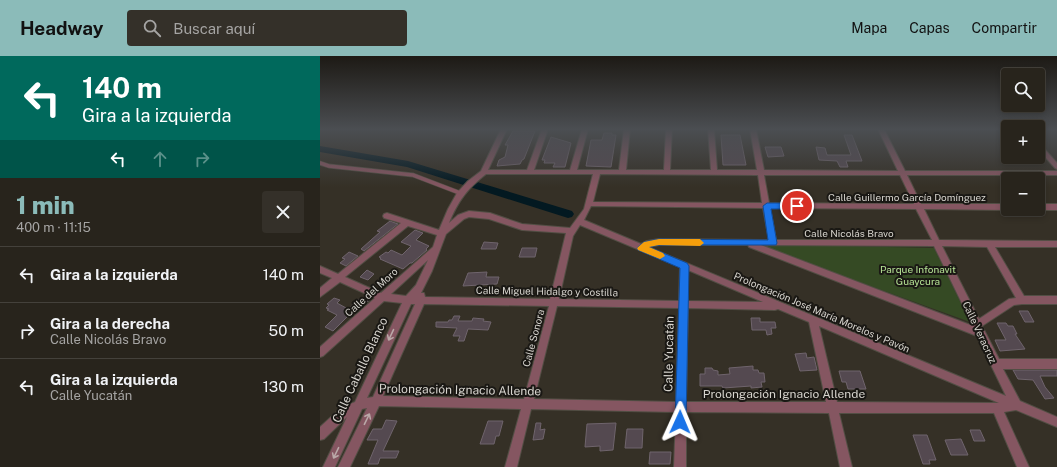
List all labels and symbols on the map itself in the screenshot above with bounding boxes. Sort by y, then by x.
pin [780,189,814,223]
street label: Calle Guillermo García Domínguez [828,191,986,203]
street label: Calle Nicolás Bravo [804,227,894,239]
park label: Parque Infonavit Guaycura [880,263,956,287]
street label: Calle del Moro [342,265,400,319]
street label: Prolongación José María Morelos y Pavón [732,269,912,355]
street label: Calle Miguel Hidalgo y Costilla [476,284,618,298]
street label: Calle Veracruz [960,299,1000,365]
street label: Calle Sonora [520,308,546,368]
street label: Calle Caballo Blanco [329,315,391,425]
street label: Calle Yucatán [661,316,677,392]
one-way arrow [387,329,394,341]
street label: Prolongación Ignacio Allende [379,382,541,398]
street label: Prolongación Ignacio Allende [703,387,865,401]
position arrow [659,401,701,443]
one-way arrow [364,414,371,426]
one-way arrow [331,446,339,458]

